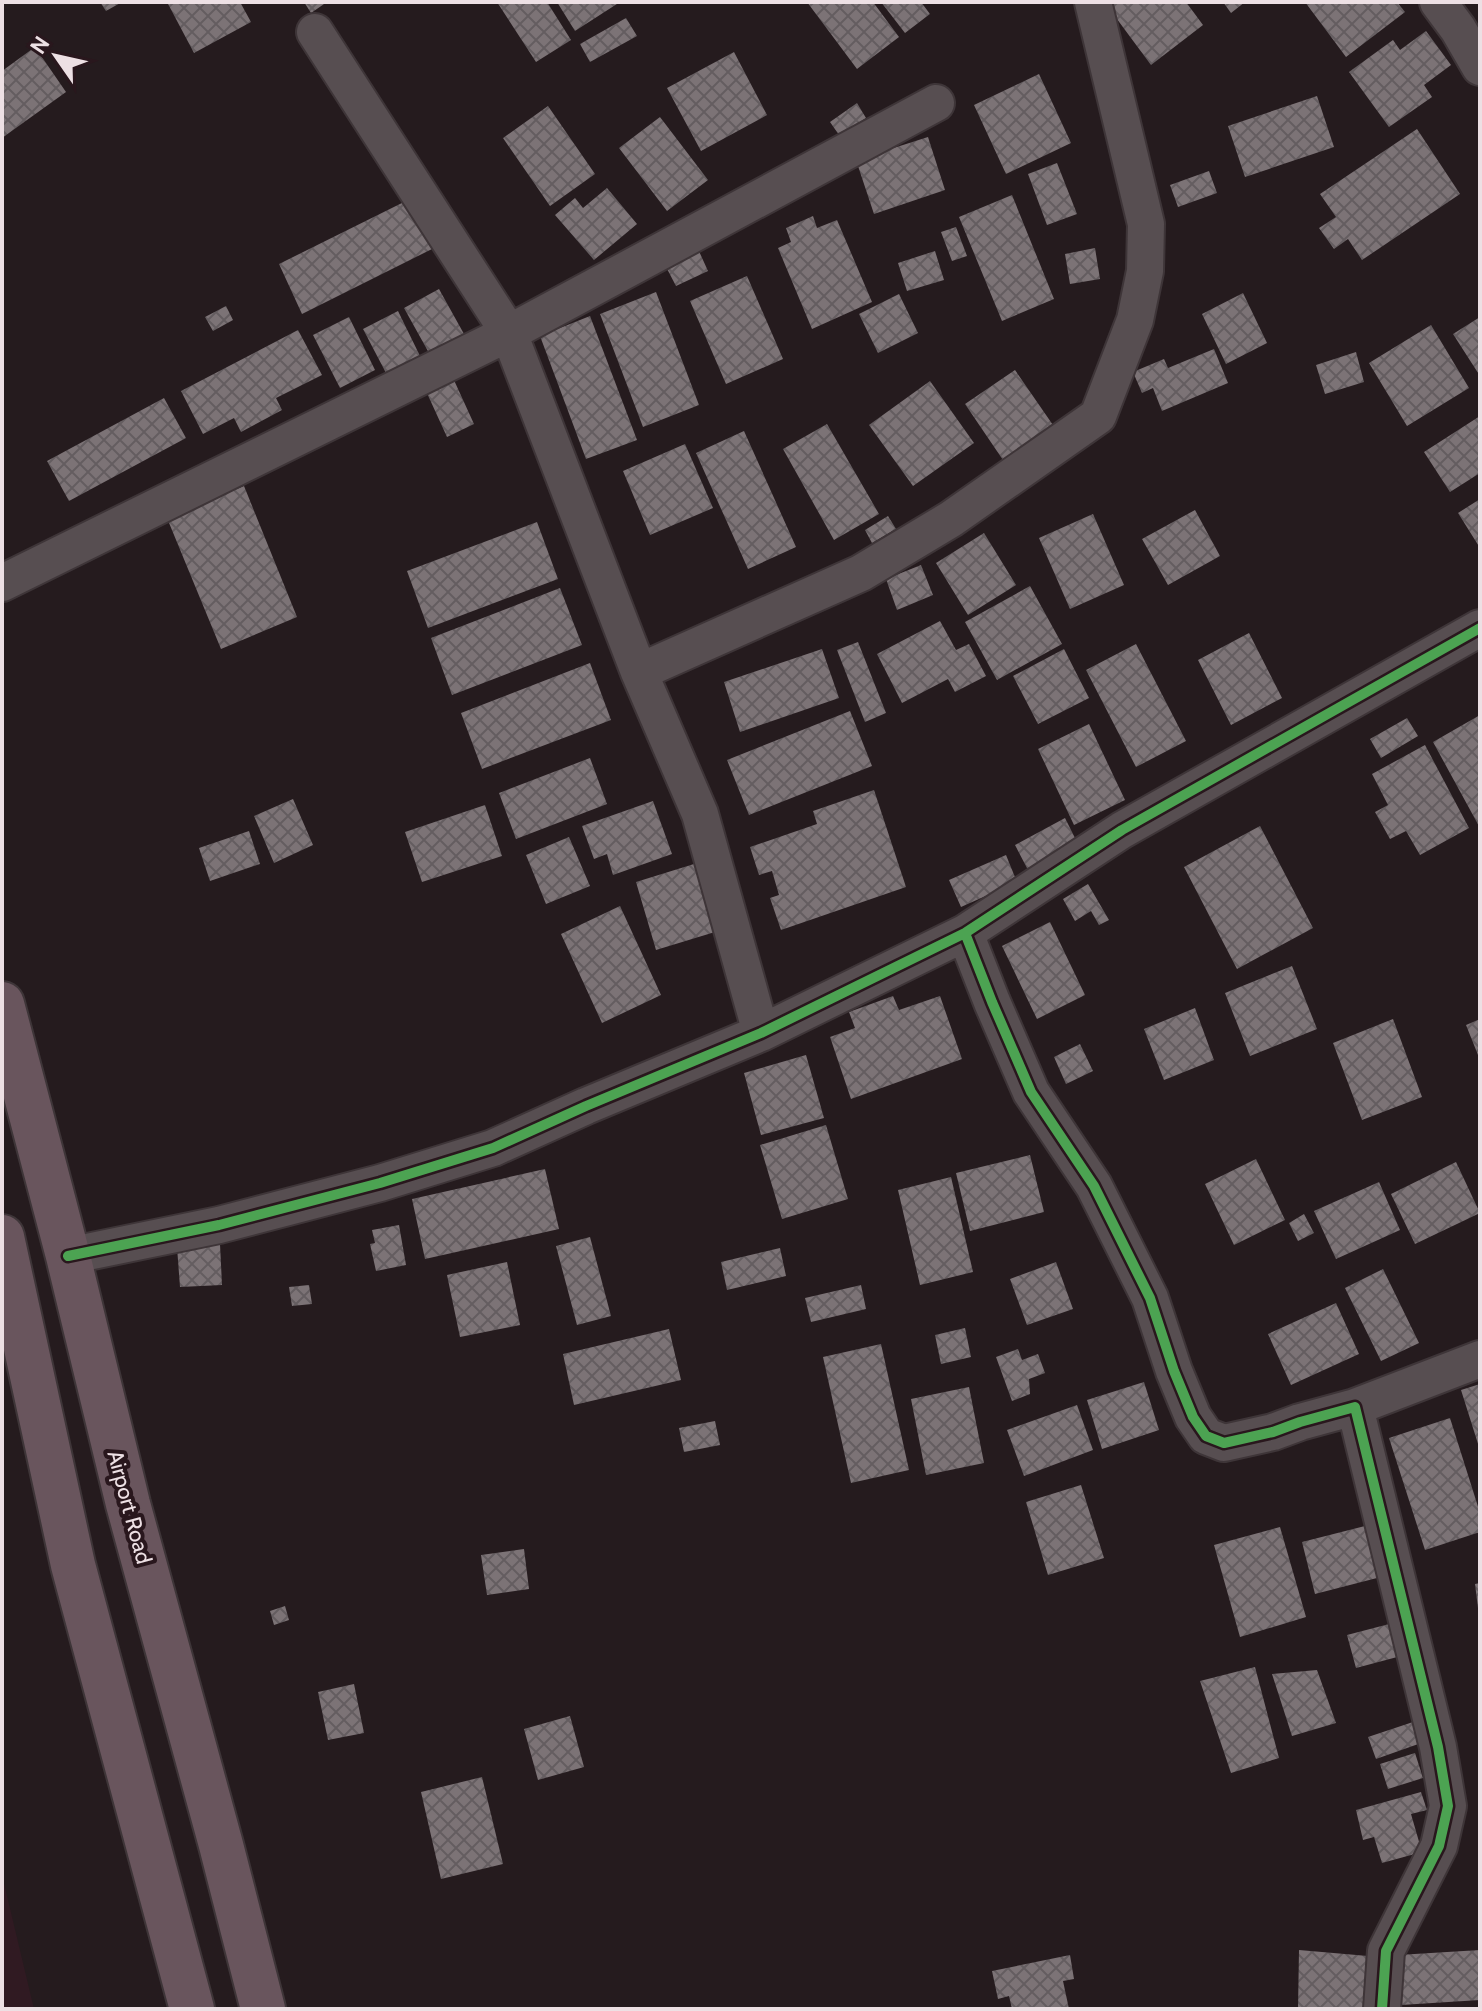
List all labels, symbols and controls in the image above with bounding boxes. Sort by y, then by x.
north arrow [16,16,96,96]
text: N [24,31,55,59]
street label: Airport Road [101,1447,158,1567]

